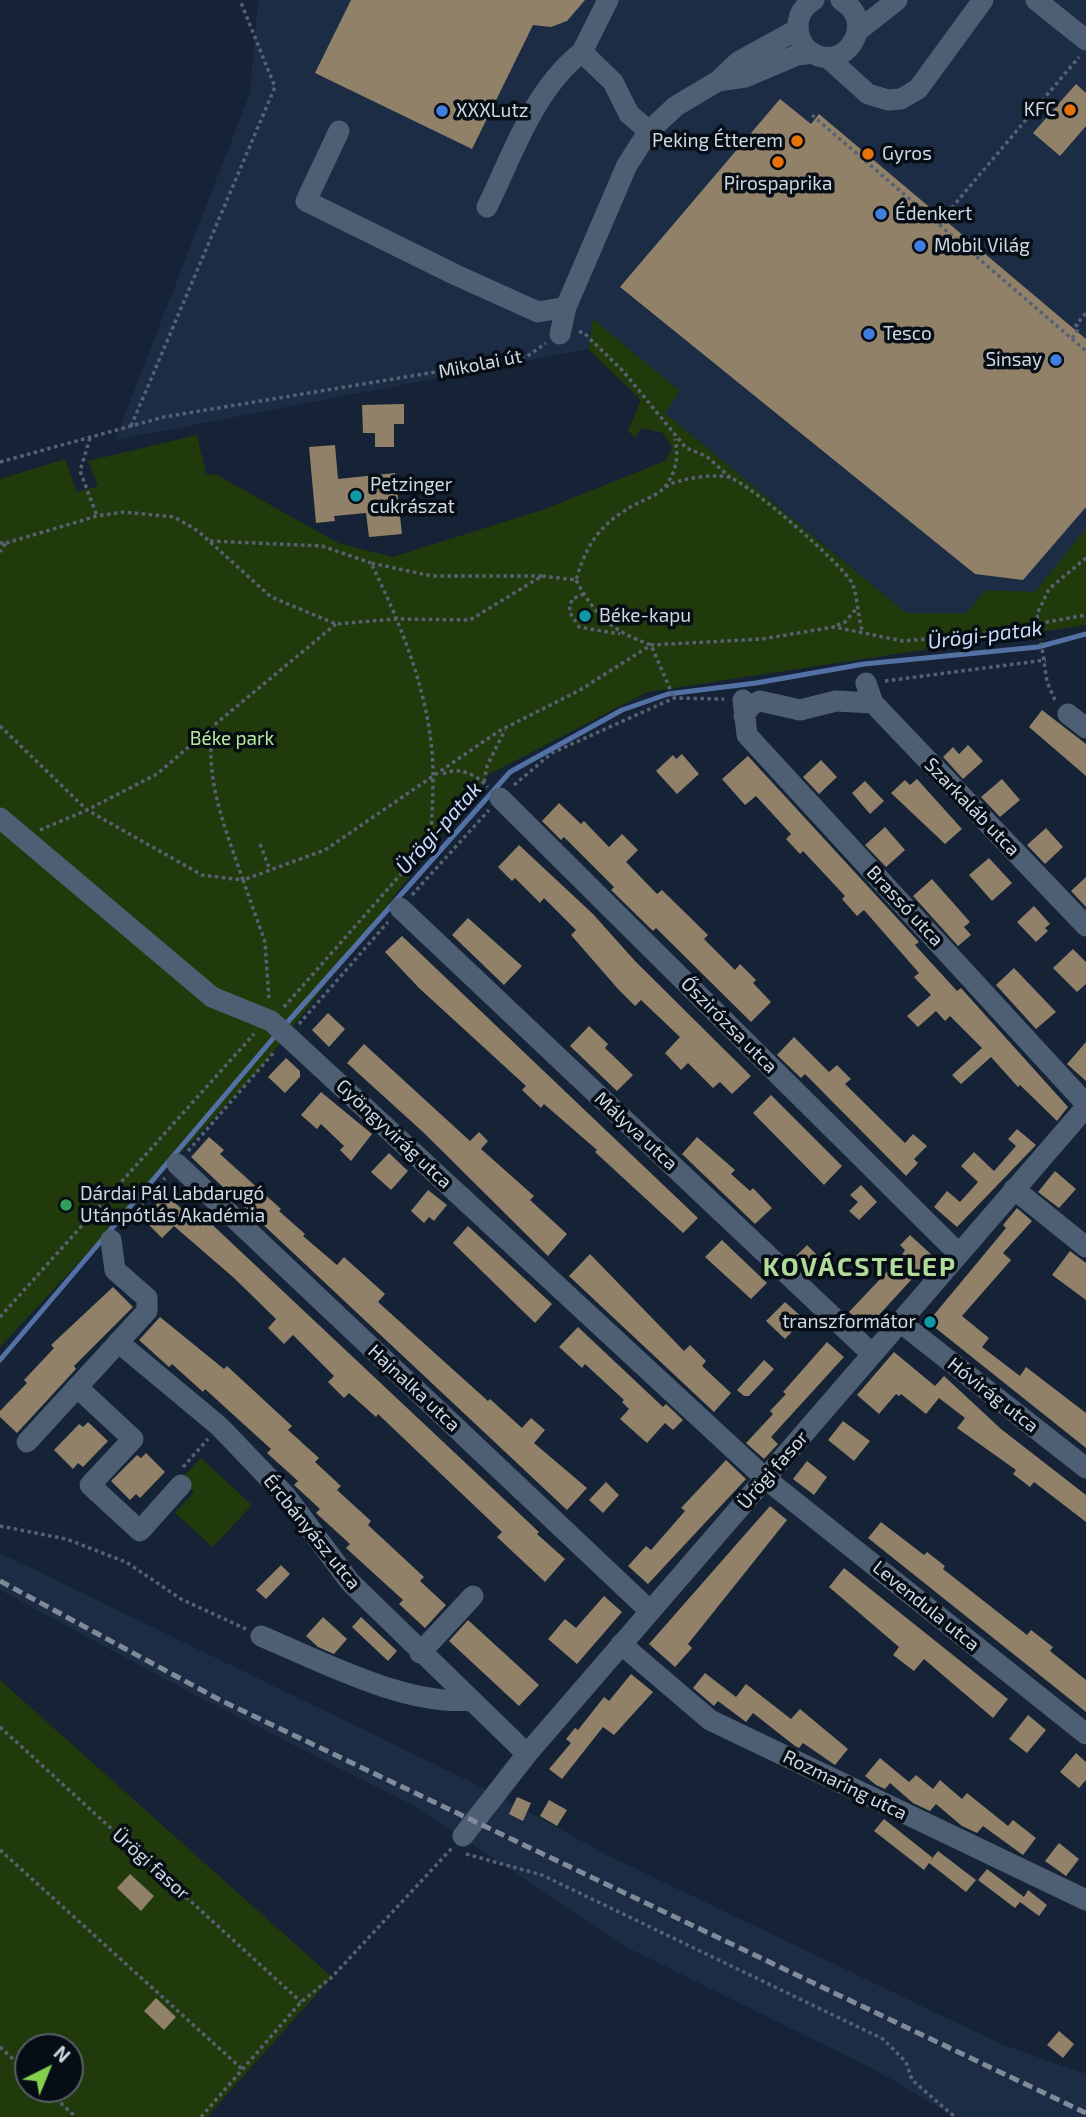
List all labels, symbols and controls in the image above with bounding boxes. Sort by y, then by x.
place label: KFC [1024,99,1056,121]
place label: XXXLutz [456,100,528,122]
marker: KFC [1062,102,1078,118]
marker: XXXLutz [434,103,450,119]
place label: Peking Étterem [652,130,783,152]
marker: Peking Étterem [789,133,805,149]
place label: Gyros [882,143,932,165]
marker: Gyros [860,146,876,162]
marker: Pirospaprika [770,154,786,170]
place label: Pirospaprika [724,173,832,195]
place label: Édenkert [895,203,972,225]
marker: Édenkert [873,206,889,222]
place label: Mobil Világ [934,235,1030,257]
marker: Mobil Világ [912,238,928,254]
place label: Tesco [883,323,932,345]
marker: Tesco [861,326,877,342]
street label: Mikolai út [436,345,524,383]
place label: Sinsay [985,349,1042,371]
marker: Sinsay [1048,352,1064,368]
place label: Petzinger cukrászat [370,474,455,518]
marker: Petzinger cukrászat [348,488,364,504]
place label: Béke-kapu [599,605,691,627]
marker: Béke-kapu [577,608,593,624]
water label: Ürögi-patak [926,615,1044,655]
park label: Béke park [190,728,274,750]
street label: Szarkaláb utca [920,753,1024,861]
water label: Ürögi-patak [391,777,487,879]
street label: Brassó utca [862,861,948,951]
street label: Őszirózsa utca [676,972,782,1078]
street label: Gyöngyvirág utca [331,1075,457,1193]
street label: Mályva utca [590,1087,682,1175]
place label: Dárdai Pál Labdarugó Utánpótlás Akadémia [80,1183,265,1227]
marker: Dárdai Pál Labdarugó Utánpótlás Akadémia [58,1197,74,1213]
district label: KOVÁCSTELEP [764,1251,956,1283]
place label: transzformátor [782,1311,916,1333]
marker: transzformátor [922,1314,938,1330]
street label: Hajnalka utca [363,1340,465,1436]
street label: Hóvirág utca [943,1353,1043,1437]
street label: Ürögi fasor [733,1426,813,1514]
street label: Ércbányász utca [259,1470,365,1594]
street label: Levendula utca [868,1556,984,1656]
street label: Rozmaring utca [779,1745,911,1825]
street label: Ürögi fasor [108,1823,194,1905]
north arrow [14,2033,84,2103]
text: N [49,2041,75,2067]

